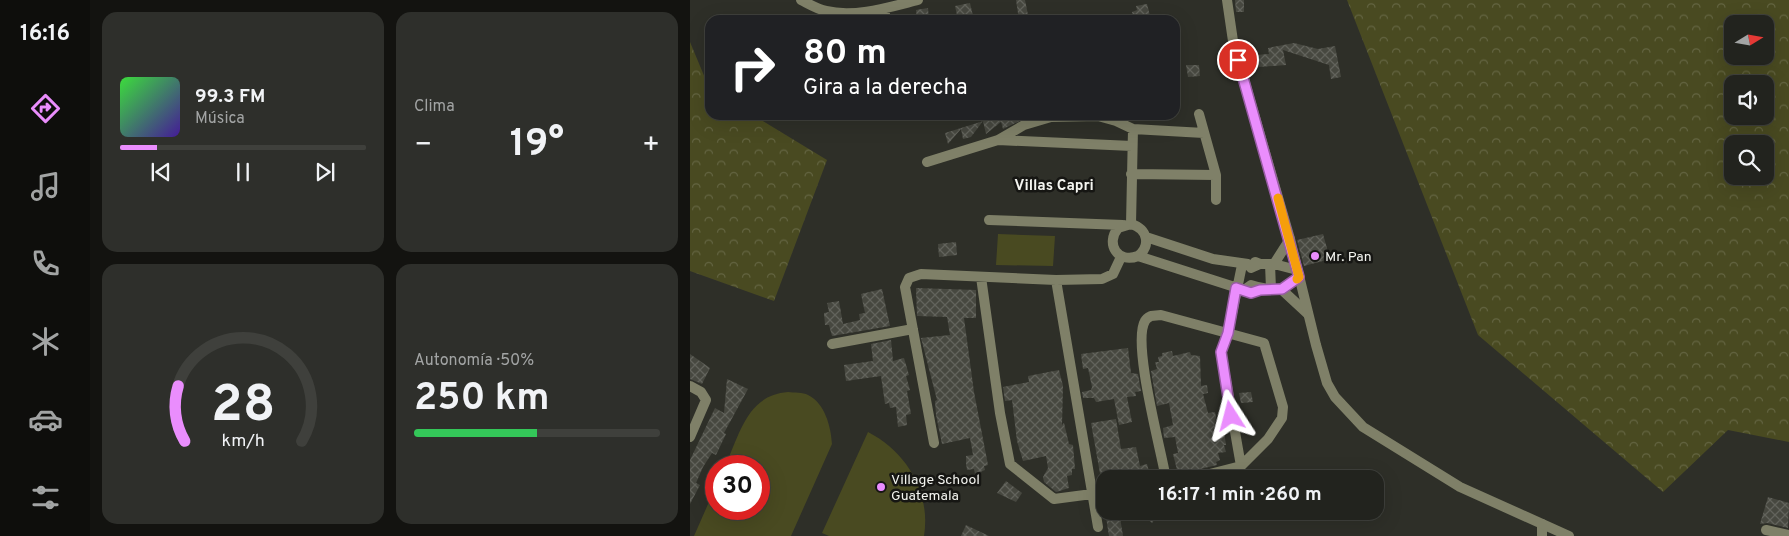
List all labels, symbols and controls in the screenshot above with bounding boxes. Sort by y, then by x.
north arrow [1724,15,1774,65]
map controls [1724,15,1774,185]
text: 16:16 [20,21,70,48]
text: 80 m [803,32,887,76]
icon: right [720,35,785,100]
pin [1217,39,1259,81]
icon: arrive [1224,46,1252,74]
text: Gira a la derecha [803,75,968,102]
button: sound [1724,75,1774,125]
text: 99.3 FM [195,85,265,109]
icon: directions [28,91,63,126]
text: Clima [414,97,455,117]
text: Música [195,109,245,129]
text: 19° [510,121,564,170]
text: − [414,128,432,164]
text: + [642,128,660,164]
button: search [1724,135,1774,185]
icon: previous [147,158,175,186]
icon: pause [229,158,257,186]
icon: next [311,158,339,186]
icon: music [28,169,63,204]
district label: Villas Capri [1014,177,1094,196]
icon: phone [28,246,63,281]
place label: Mr. Pan [1325,249,1372,266]
marker: Mr. Pan [1309,250,1321,262]
icon: climate [28,324,63,359]
text: Autonomía · 50% [414,351,534,371]
text: 28 [211,374,275,440]
text: 250 km [414,375,549,424]
position arrow [1204,389,1256,441]
icon: car [28,402,63,437]
text: km/h [221,430,265,453]
speed limit sign: 30 [705,455,770,520]
place label: Village School Guatemala [891,472,980,505]
icon: filters [28,480,63,515]
marker: Village School Guatemala [875,481,887,493]
text: 16:17 · 1 min · 260 m [1158,483,1322,507]

